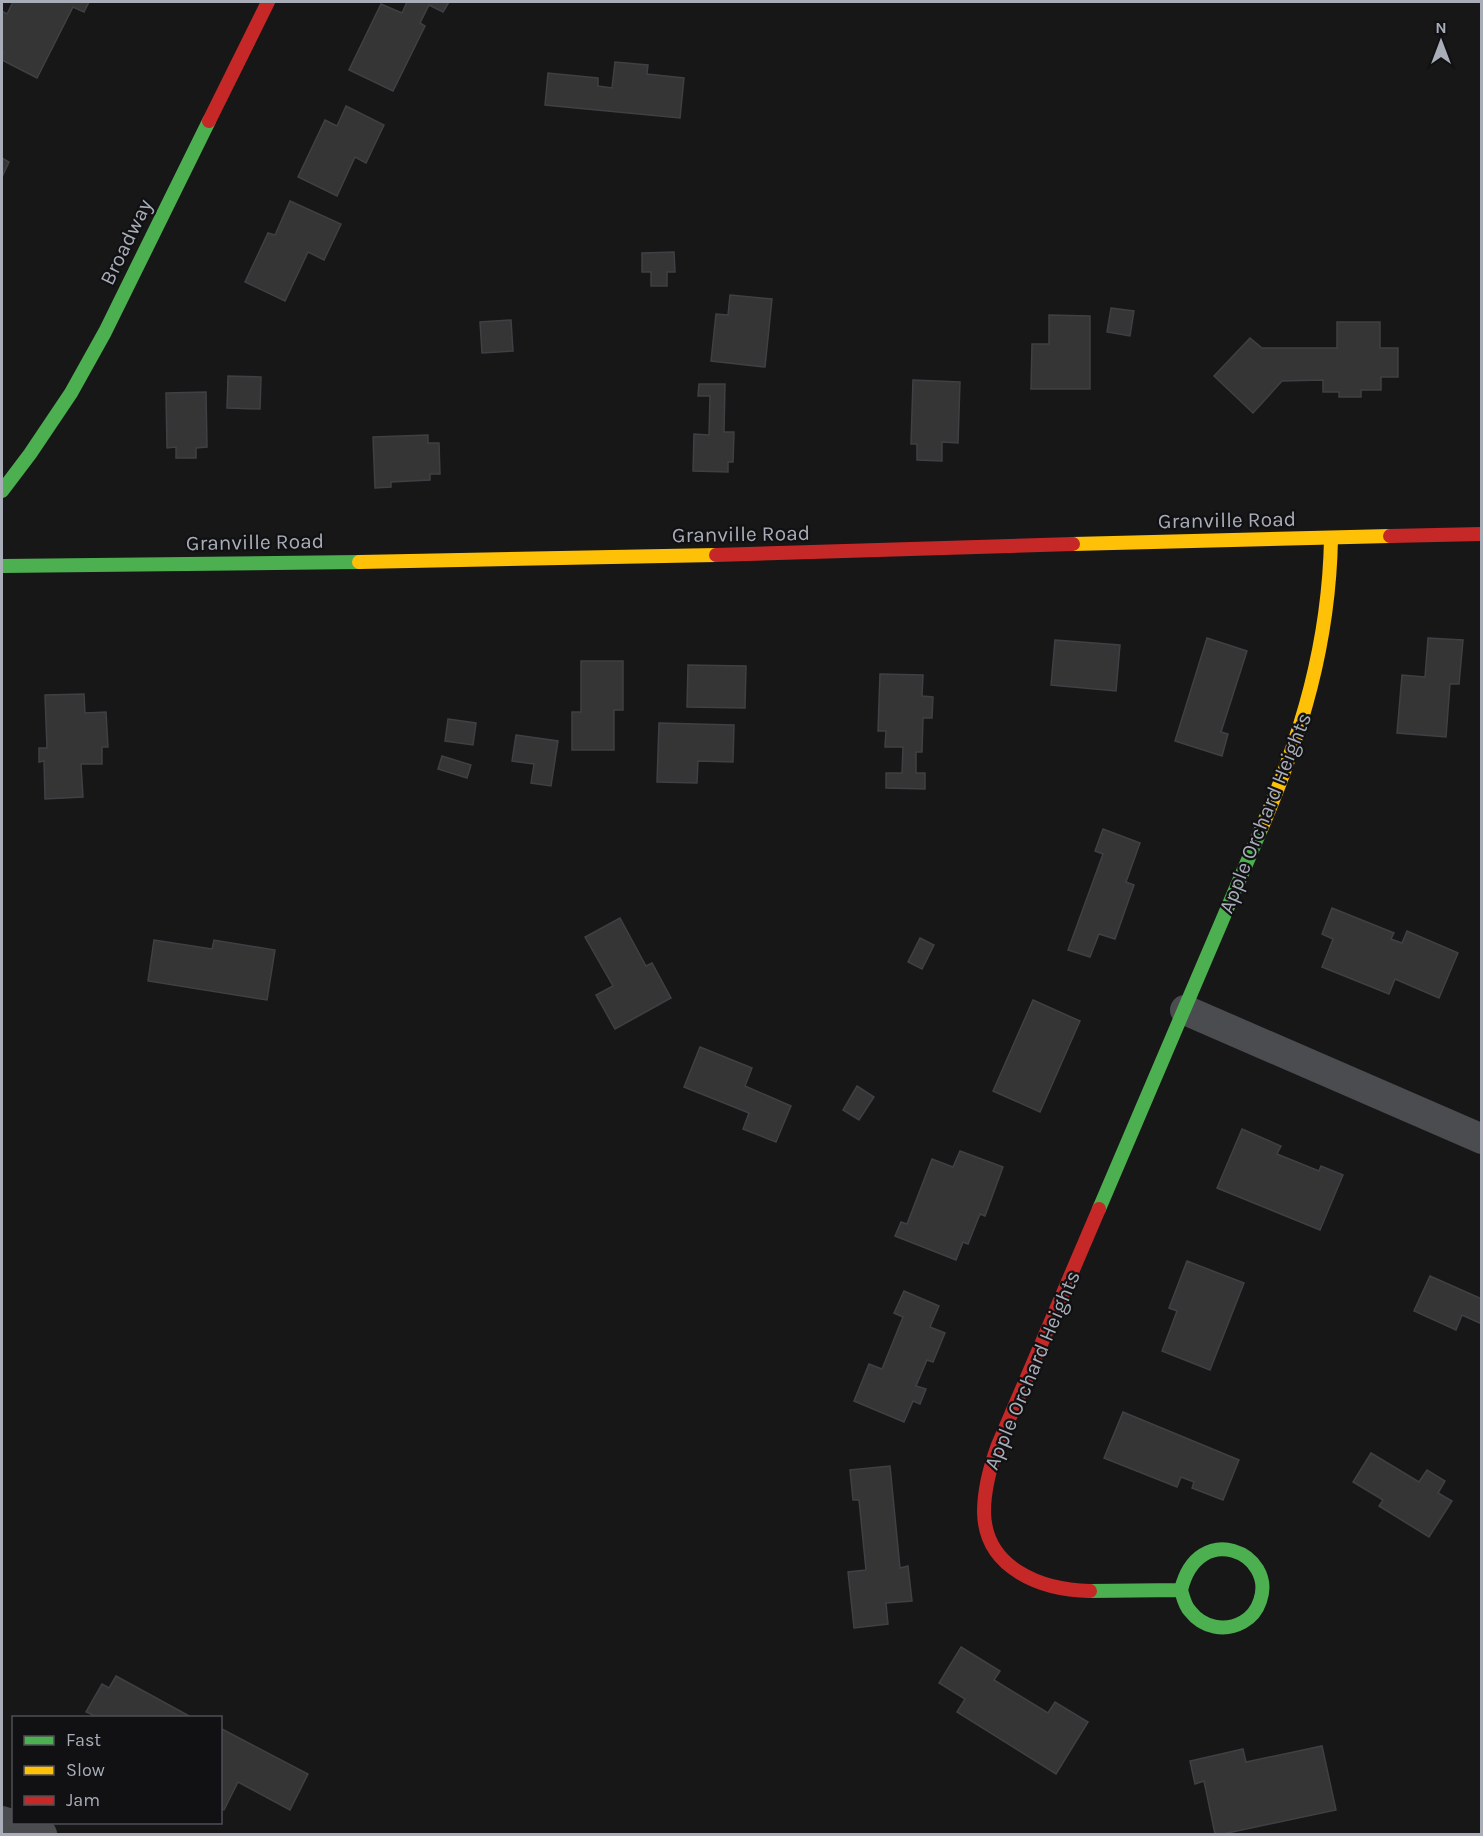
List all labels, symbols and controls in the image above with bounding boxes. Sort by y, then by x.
north arrow [1411,12,1471,72]
text: N [1435,18,1447,37]
street label: Broadway [95,195,157,289]
street label: Granville Road [1158,507,1296,533]
street label: Granville Road [672,521,810,547]
street label: Granville Road [186,529,324,555]
street label: Apple Orchard Heights [1214,709,1316,917]
street label: Apple Orchard Heights [979,1267,1085,1473]
legend [12,1716,222,1824]
text: Fast [66,1729,101,1751]
text: Slow [66,1759,105,1781]
text: Jam [66,1789,100,1811]

